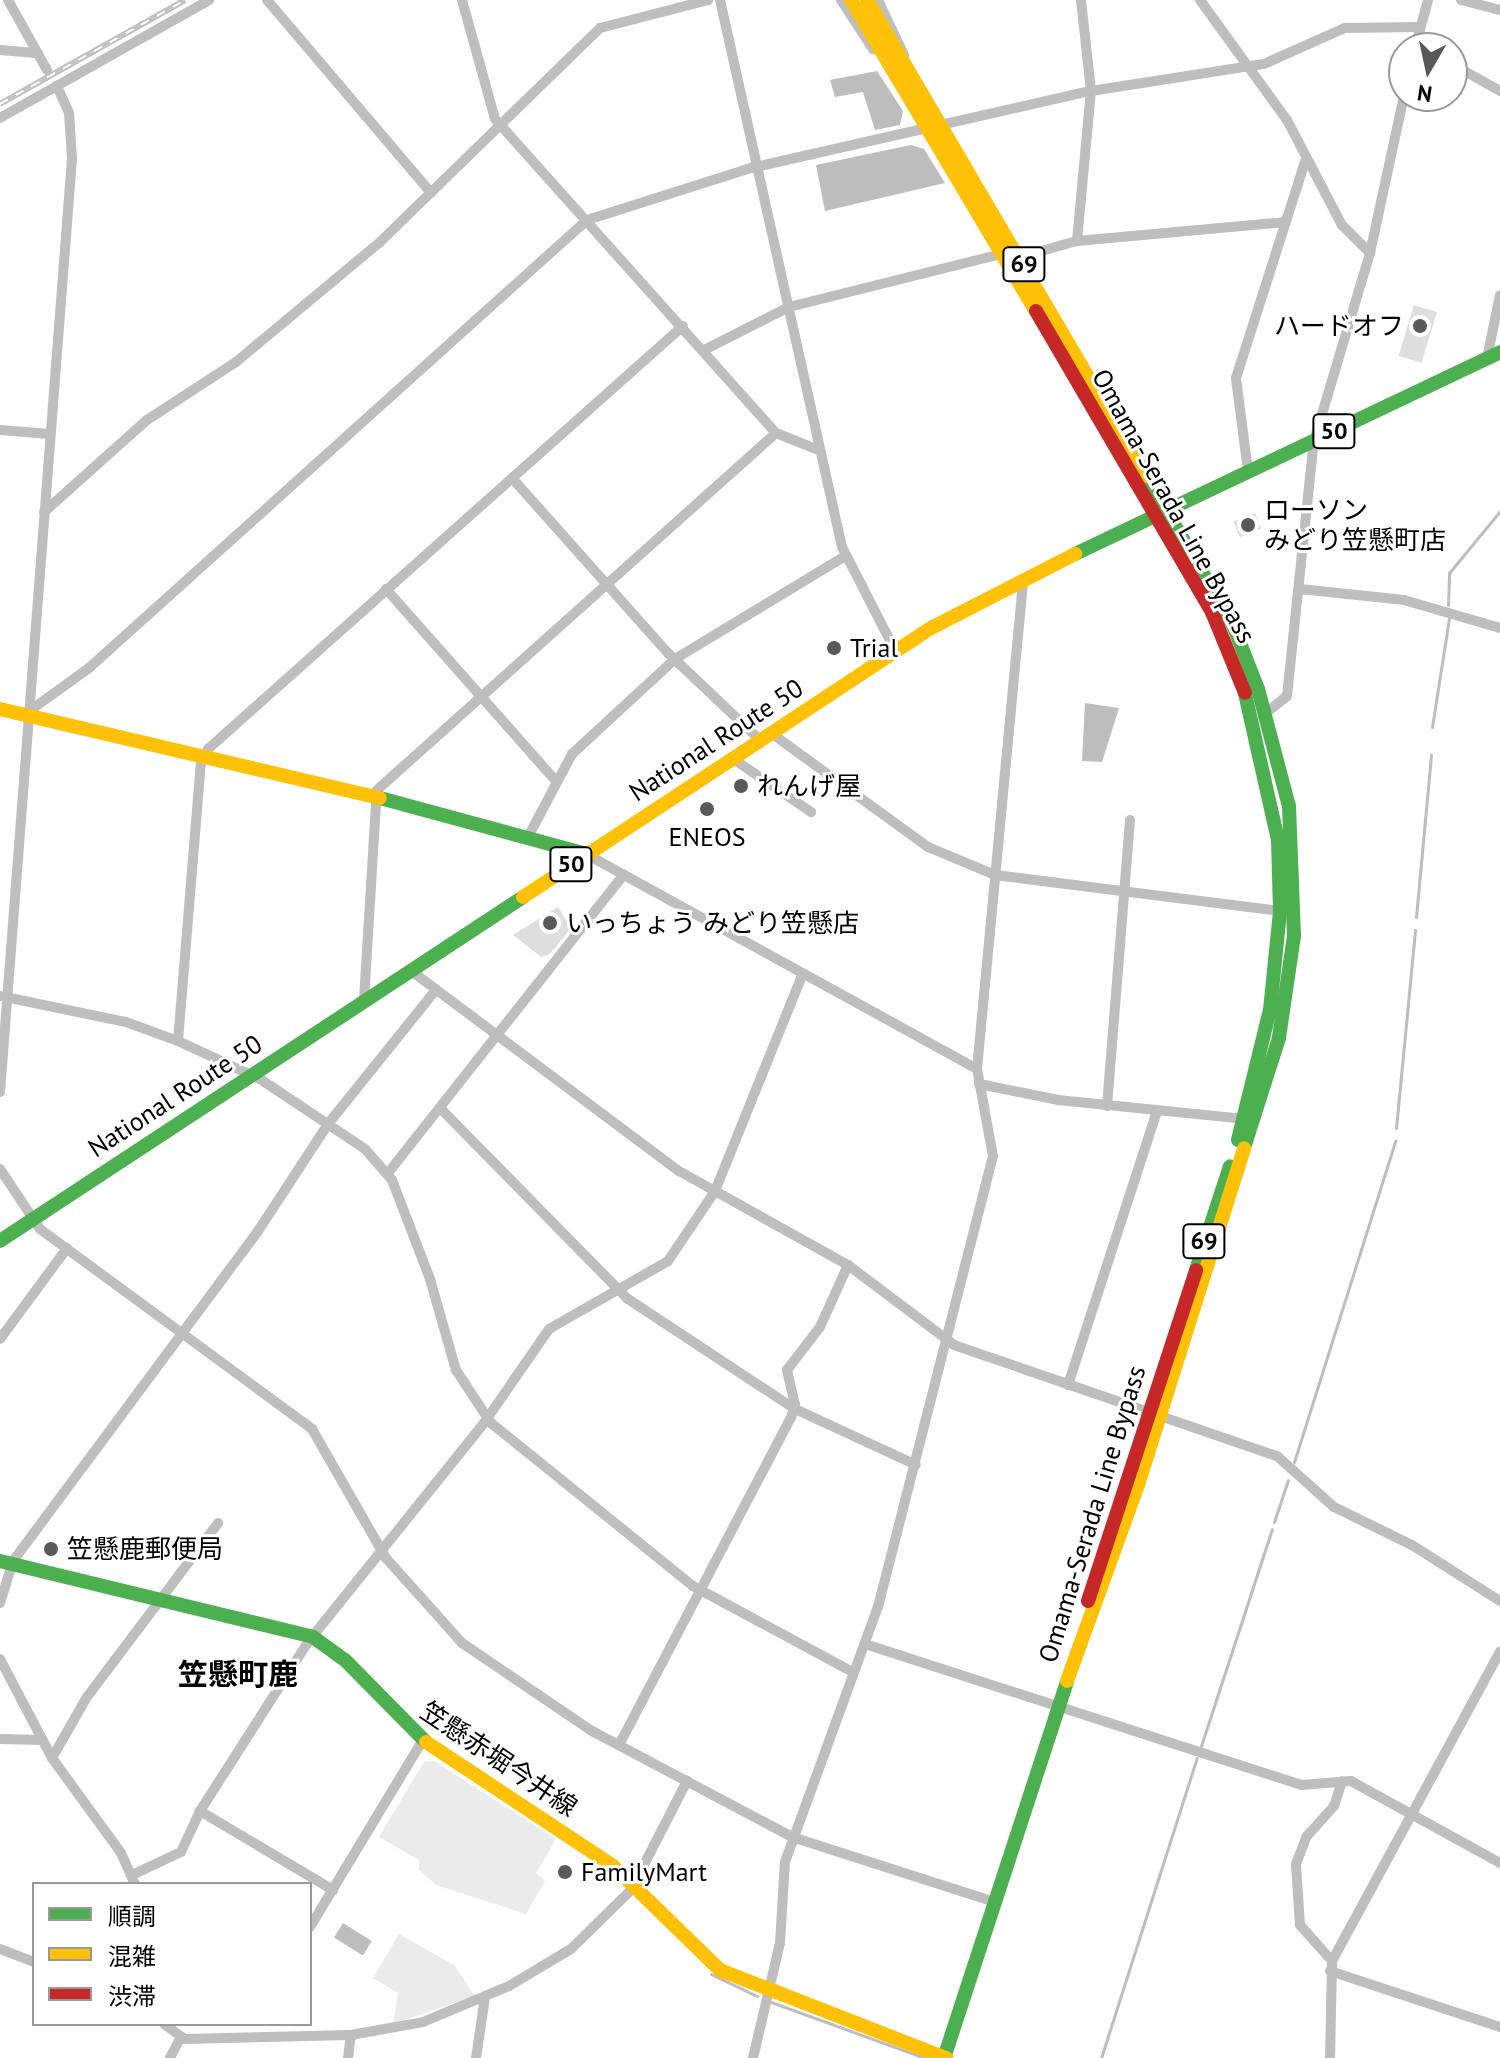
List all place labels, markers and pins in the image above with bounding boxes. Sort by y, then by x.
place label: ハードオフ [1274,310,1404,342]
marker: ハードオフ [1411,317,1429,335]
place label: ローソン みどり笠懸町店 [1264,494,1446,556]
marker: ローソン みどり笠懸町店 [1239,516,1257,534]
place label: Trial [850,632,898,664]
marker: Trial [825,639,843,657]
place label: れんげ屋 [757,770,861,802]
marker: れんげ屋 [732,777,750,795]
marker: ENEOS [698,800,716,818]
place label: ENEOS [669,821,745,853]
place label: いっちょう みどり笠懸店 [566,907,859,939]
marker: いっちょう みどり笠懸店 [541,914,559,932]
place label: 笠懸鹿郵便局 [67,1533,223,1565]
marker: 笠懸鹿郵便局 [42,1540,60,1558]
place label: FamilyMart [581,1856,707,1888]
marker: FamilyMart [556,1863,574,1881]

